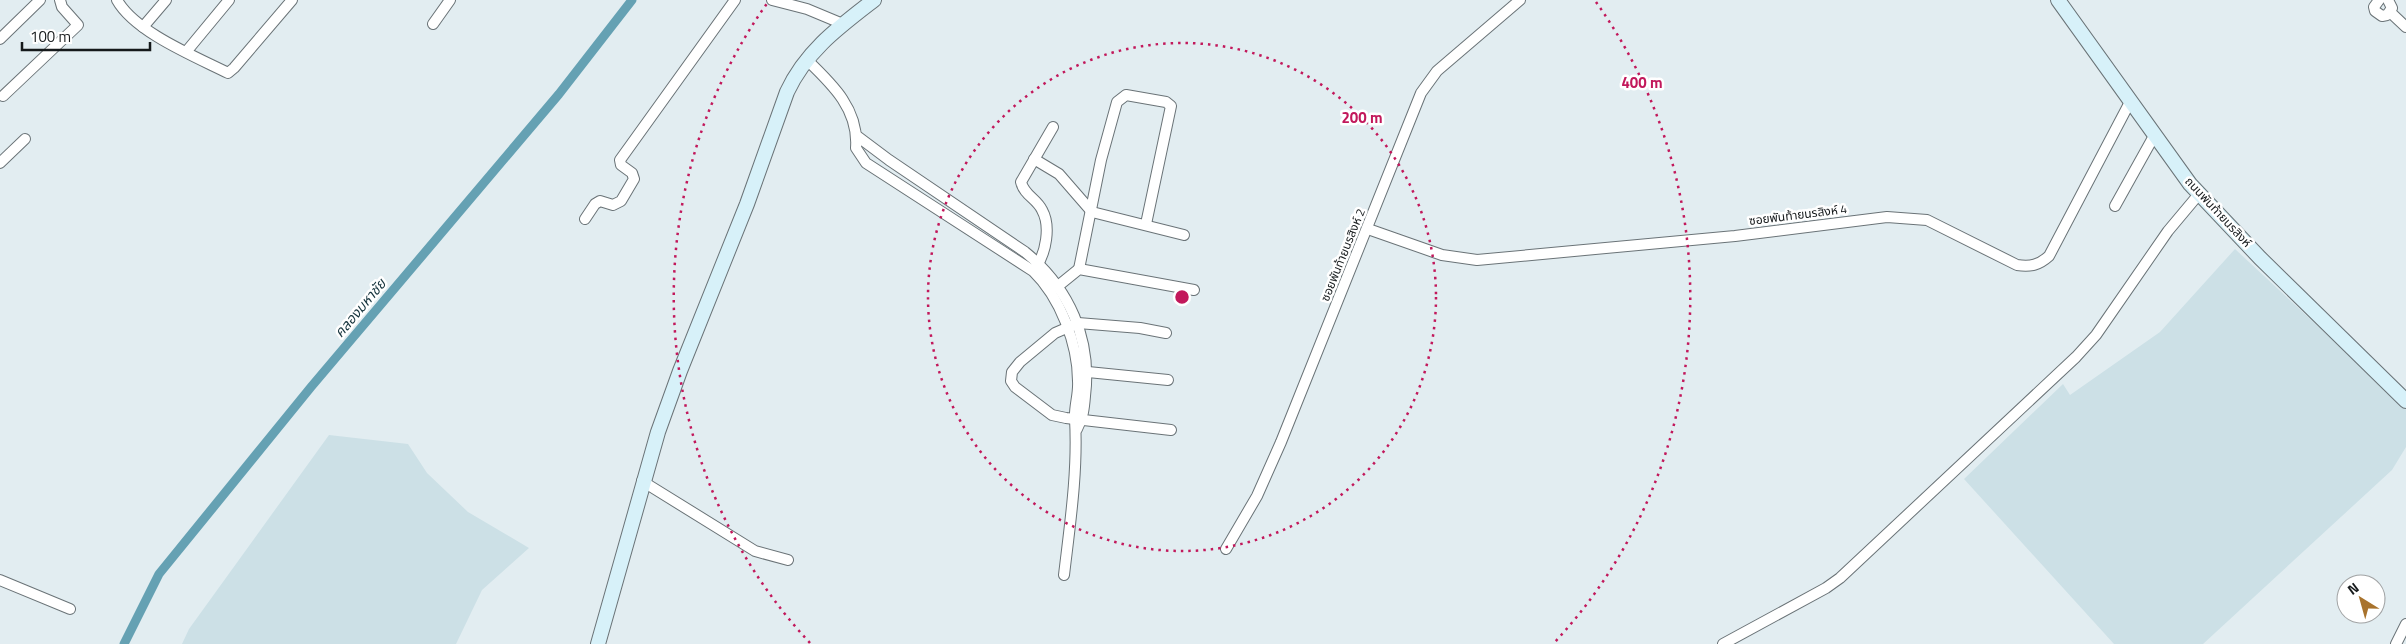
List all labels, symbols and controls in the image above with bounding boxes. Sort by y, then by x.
scale bar [22,20,150,52]
text: 100 m [30,25,71,48]
text: 400 m [1621,71,1663,94]
text: 200 m [1341,106,1383,129]
street label: ถนนพันท้ายนรสิงห์ [2181,172,2256,251]
street label: ซอยพันท้ายนรสิงห์ 4 [1748,199,1848,230]
street label: ซอยพันท้ายนรสิงห์ 2 [1315,206,1370,304]
water label: คลองมหาชัย [329,273,391,341]
centre of rings [1173,288,1191,306]
north arrow [2336,574,2386,624]
text: N [2343,577,2363,600]

